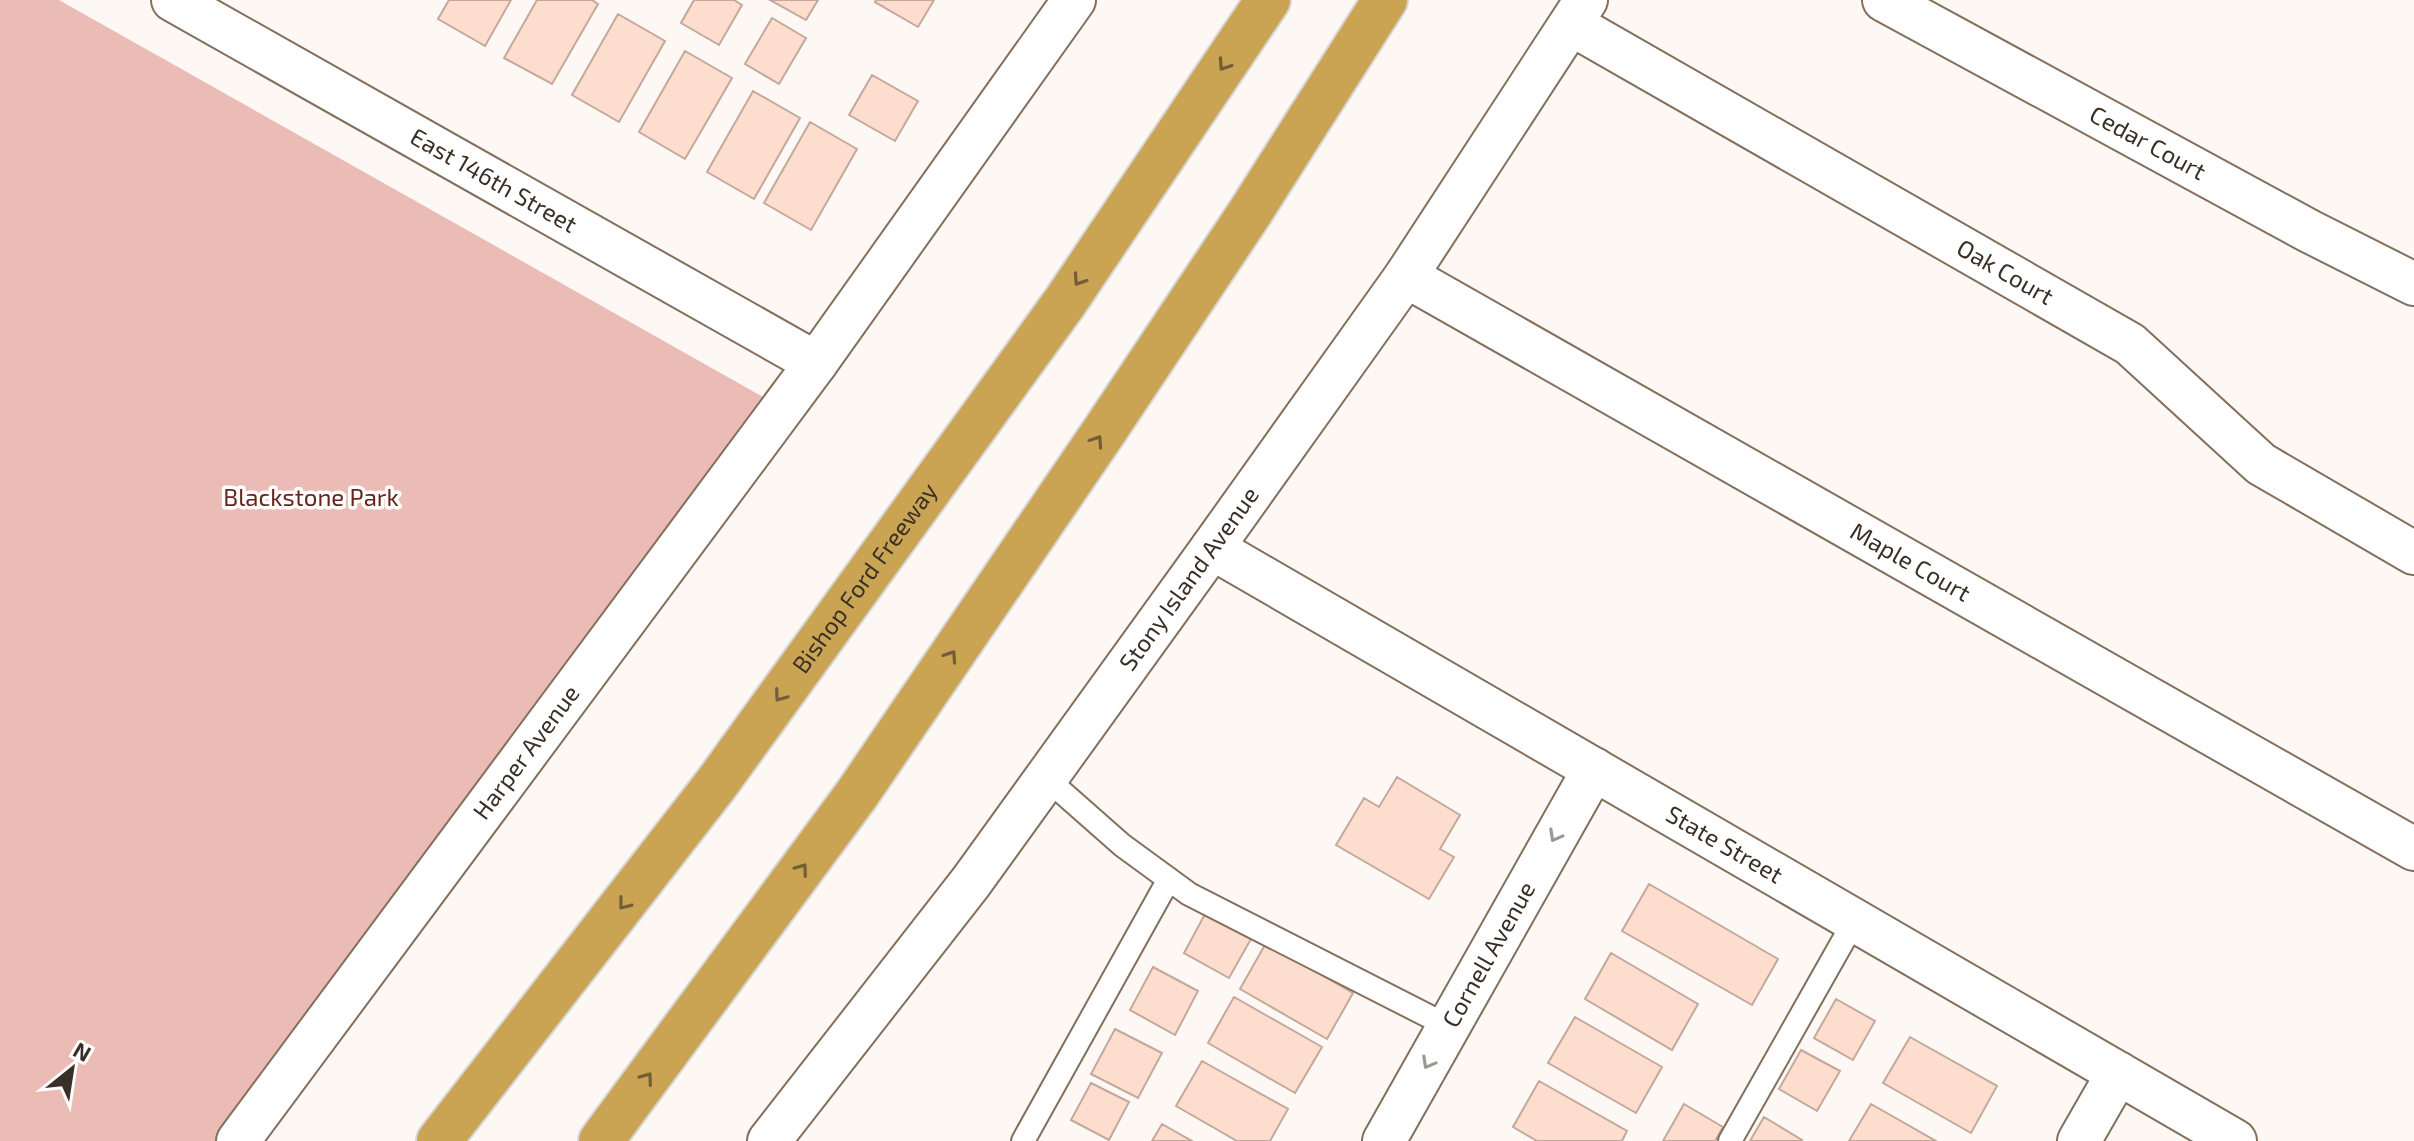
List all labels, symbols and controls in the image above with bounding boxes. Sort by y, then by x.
one-way arrow [1219,56,1234,70]
street label: Cedar Court [2085,99,2211,185]
street label: East 146th Street [406,121,583,238]
street label: Oak Court [1952,232,2059,310]
one-way arrow [1074,272,1089,286]
one-way arrow [1087,436,1102,450]
street label: Bishop Ford Freeway [785,476,943,678]
street label: Stony Island Avenue [1112,481,1264,676]
park label: Blackstone Park [223,482,399,511]
street label: Maple Court [1846,516,1976,607]
one-way arrow [941,651,956,665]
street label: Harper Avenue [466,679,585,824]
one-way arrow [775,687,790,702]
street label: State Street [1661,798,1788,889]
one-way arrow [1549,828,1565,842]
one-way arrow [792,863,806,878]
street label: Cornell Avenue [1435,876,1541,1032]
one-way arrow [619,895,633,910]
north arrow [32,1029,112,1109]
text: N [69,1036,96,1066]
one-way arrow [1422,1055,1437,1069]
one-way arrow [637,1073,652,1087]

